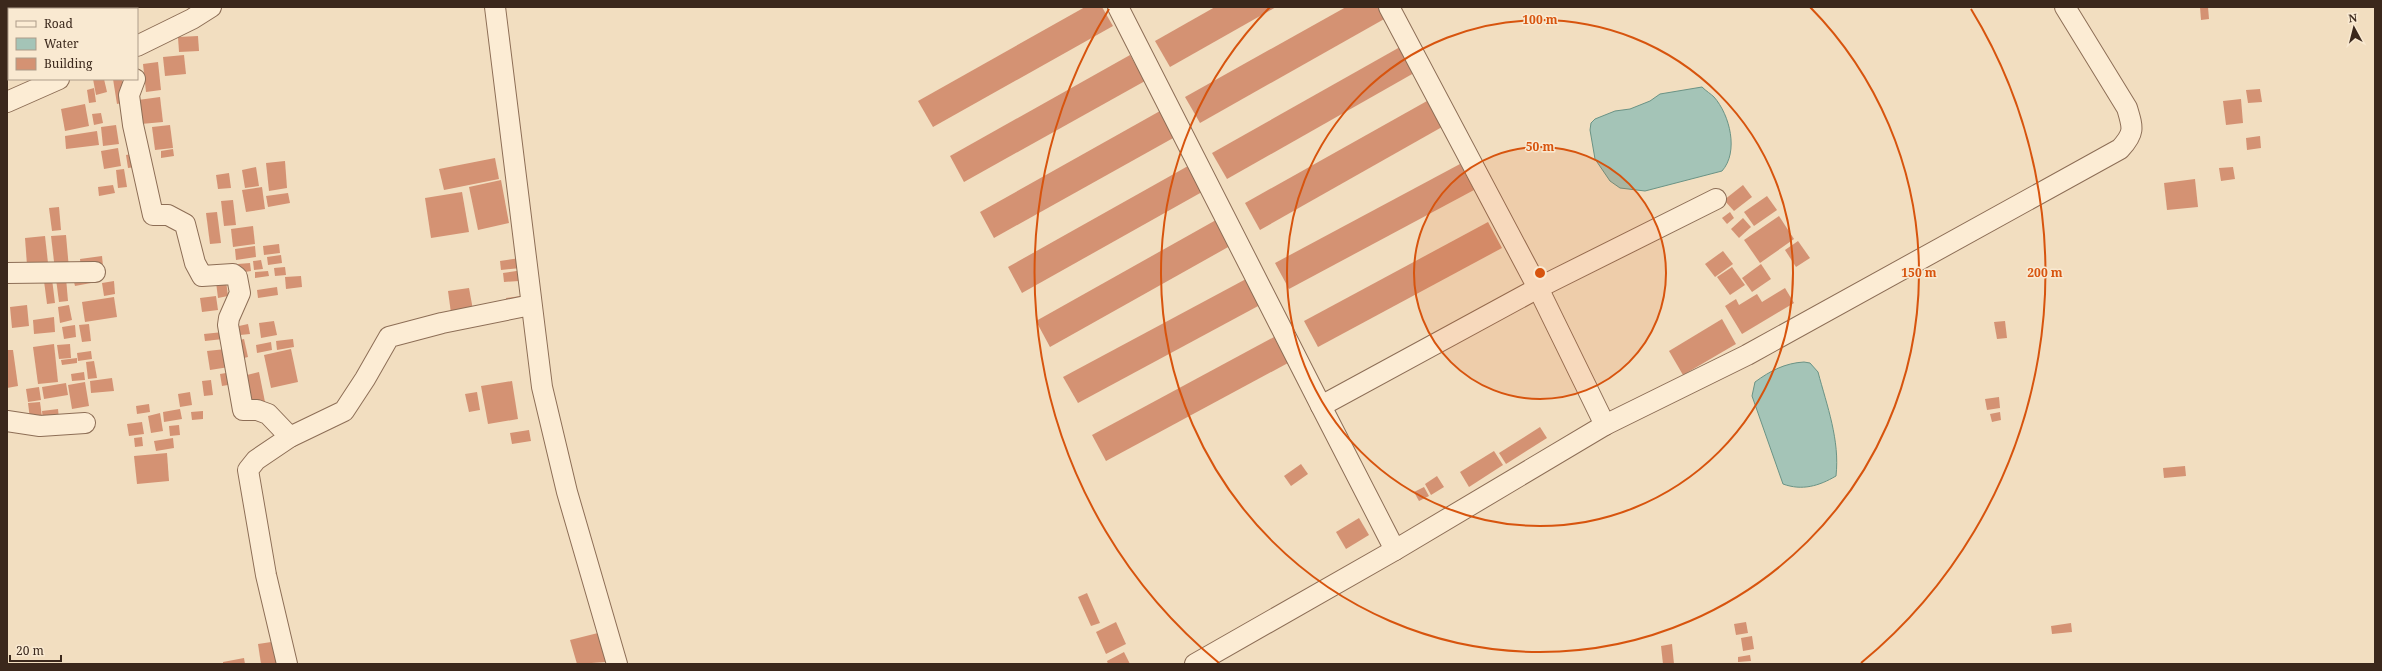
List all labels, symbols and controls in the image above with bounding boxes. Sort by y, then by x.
legend [8,8,138,80]
north arrow [2334,8,2374,48]
text: N [2348,10,2358,26]
text: 100 m [1522,11,1558,28]
text: Road [44,15,74,32]
text: Water [44,35,79,52]
text: Building [44,55,93,72]
text: 50 m [1526,138,1554,155]
text: 150 m [1901,264,1937,281]
text: 200 m [2027,264,2063,281]
centre of rings [1533,266,1547,280]
scale bar [10,637,61,663]
text: 20 m [16,642,44,659]

